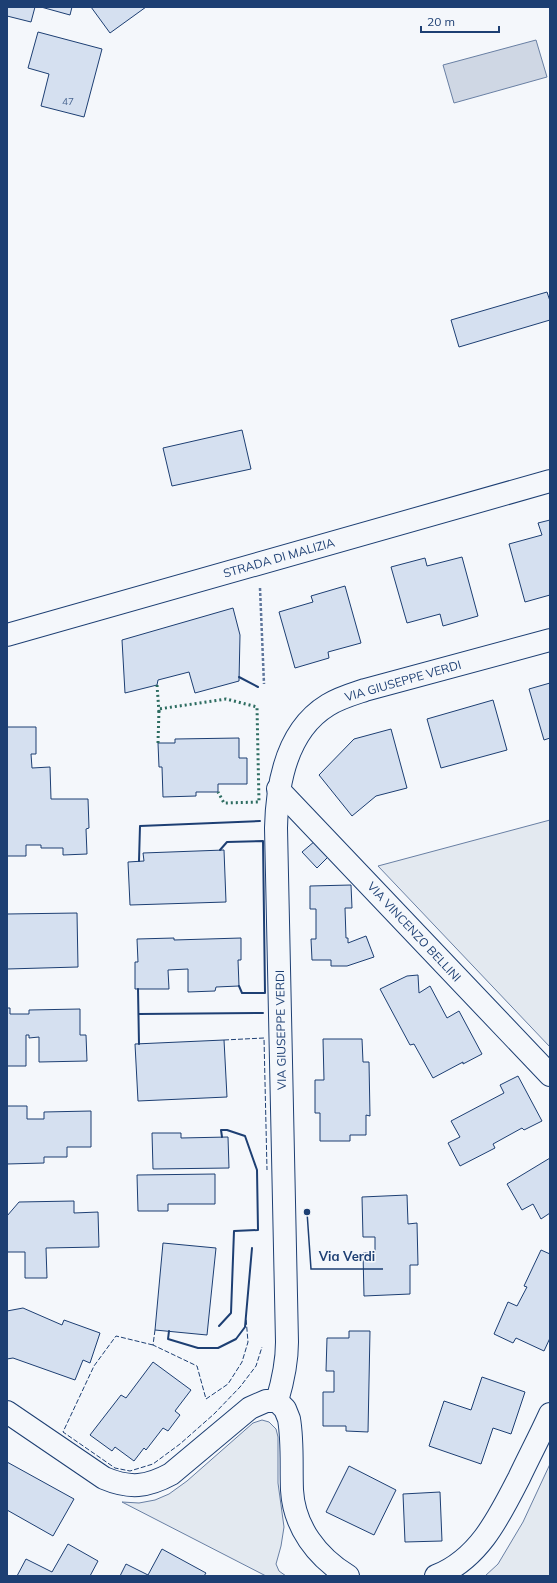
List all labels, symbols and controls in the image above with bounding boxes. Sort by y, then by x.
scale bar [421,8,499,34]
text: 20 m [427,14,455,29]
house number: 47 [62,95,74,108]
street label: STRADA DI MALIZIA [221,534,337,581]
street label: VIA GIUSEPPE VERDI [343,657,463,704]
street label: VIA VINCENZO BELLINI [364,879,465,985]
street label: VIA GIUSEPPE VERDI [272,970,289,1090]
callout: Via Verdi [311,1244,383,1269]
text: Via Verdi [318,1248,375,1264]

